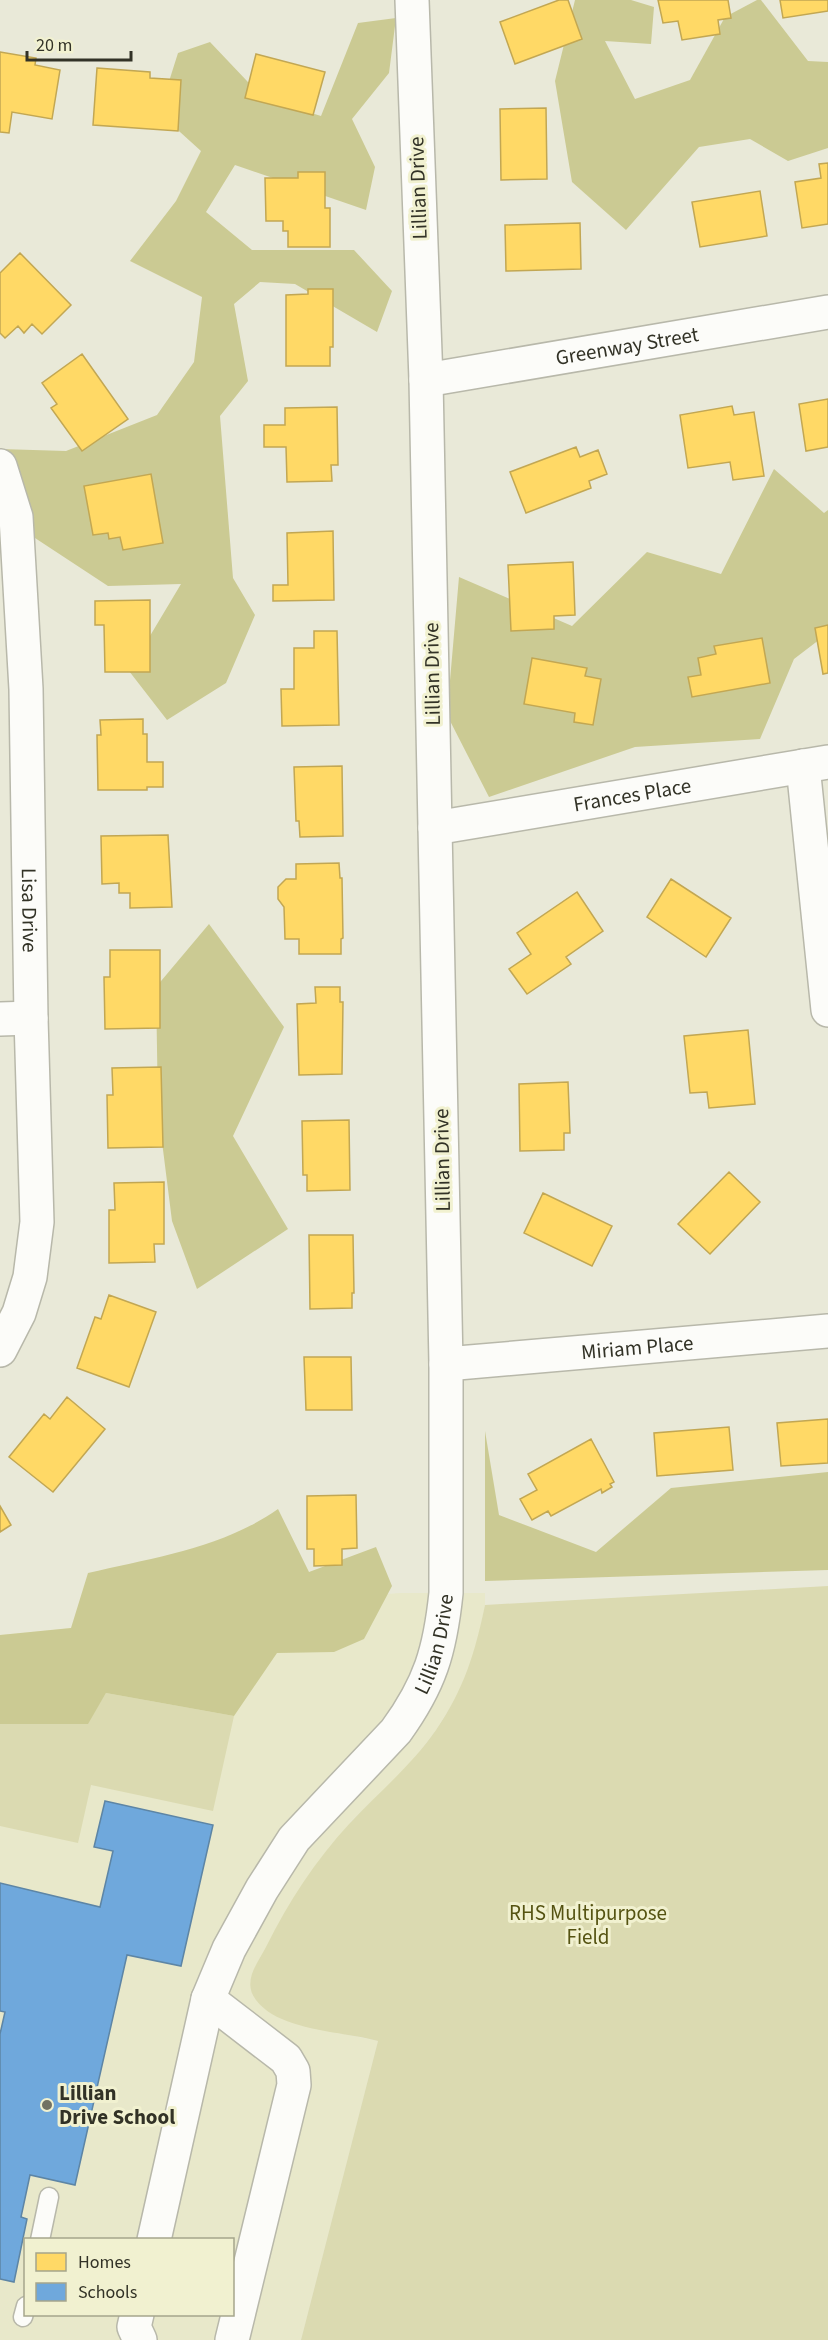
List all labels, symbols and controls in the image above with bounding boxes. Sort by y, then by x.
scale bar [27,24,130,62]
text: 20 m [36,33,72,58]
street label: Lillian Drive [401,136,435,240]
street label: Greenway Street [553,319,701,373]
street label: Lillian Drive [416,622,448,726]
street label: Frances Place [571,770,693,820]
street label: Lisa Drive [14,868,45,953]
street label: Lillian Drive [426,1108,458,1212]
street label: Miriam Place [580,1328,695,1367]
street label: Lillian Drive [406,1592,461,1700]
park label: RHS Multipurpose Field [509,1898,667,1952]
place label: Lillian Drive School [59,2078,175,2132]
marker: Lillian Drive School [40,2098,54,2112]
legend [24,2238,234,2316]
text: Homes [78,2250,131,2275]
text: Schools [78,2280,137,2305]

